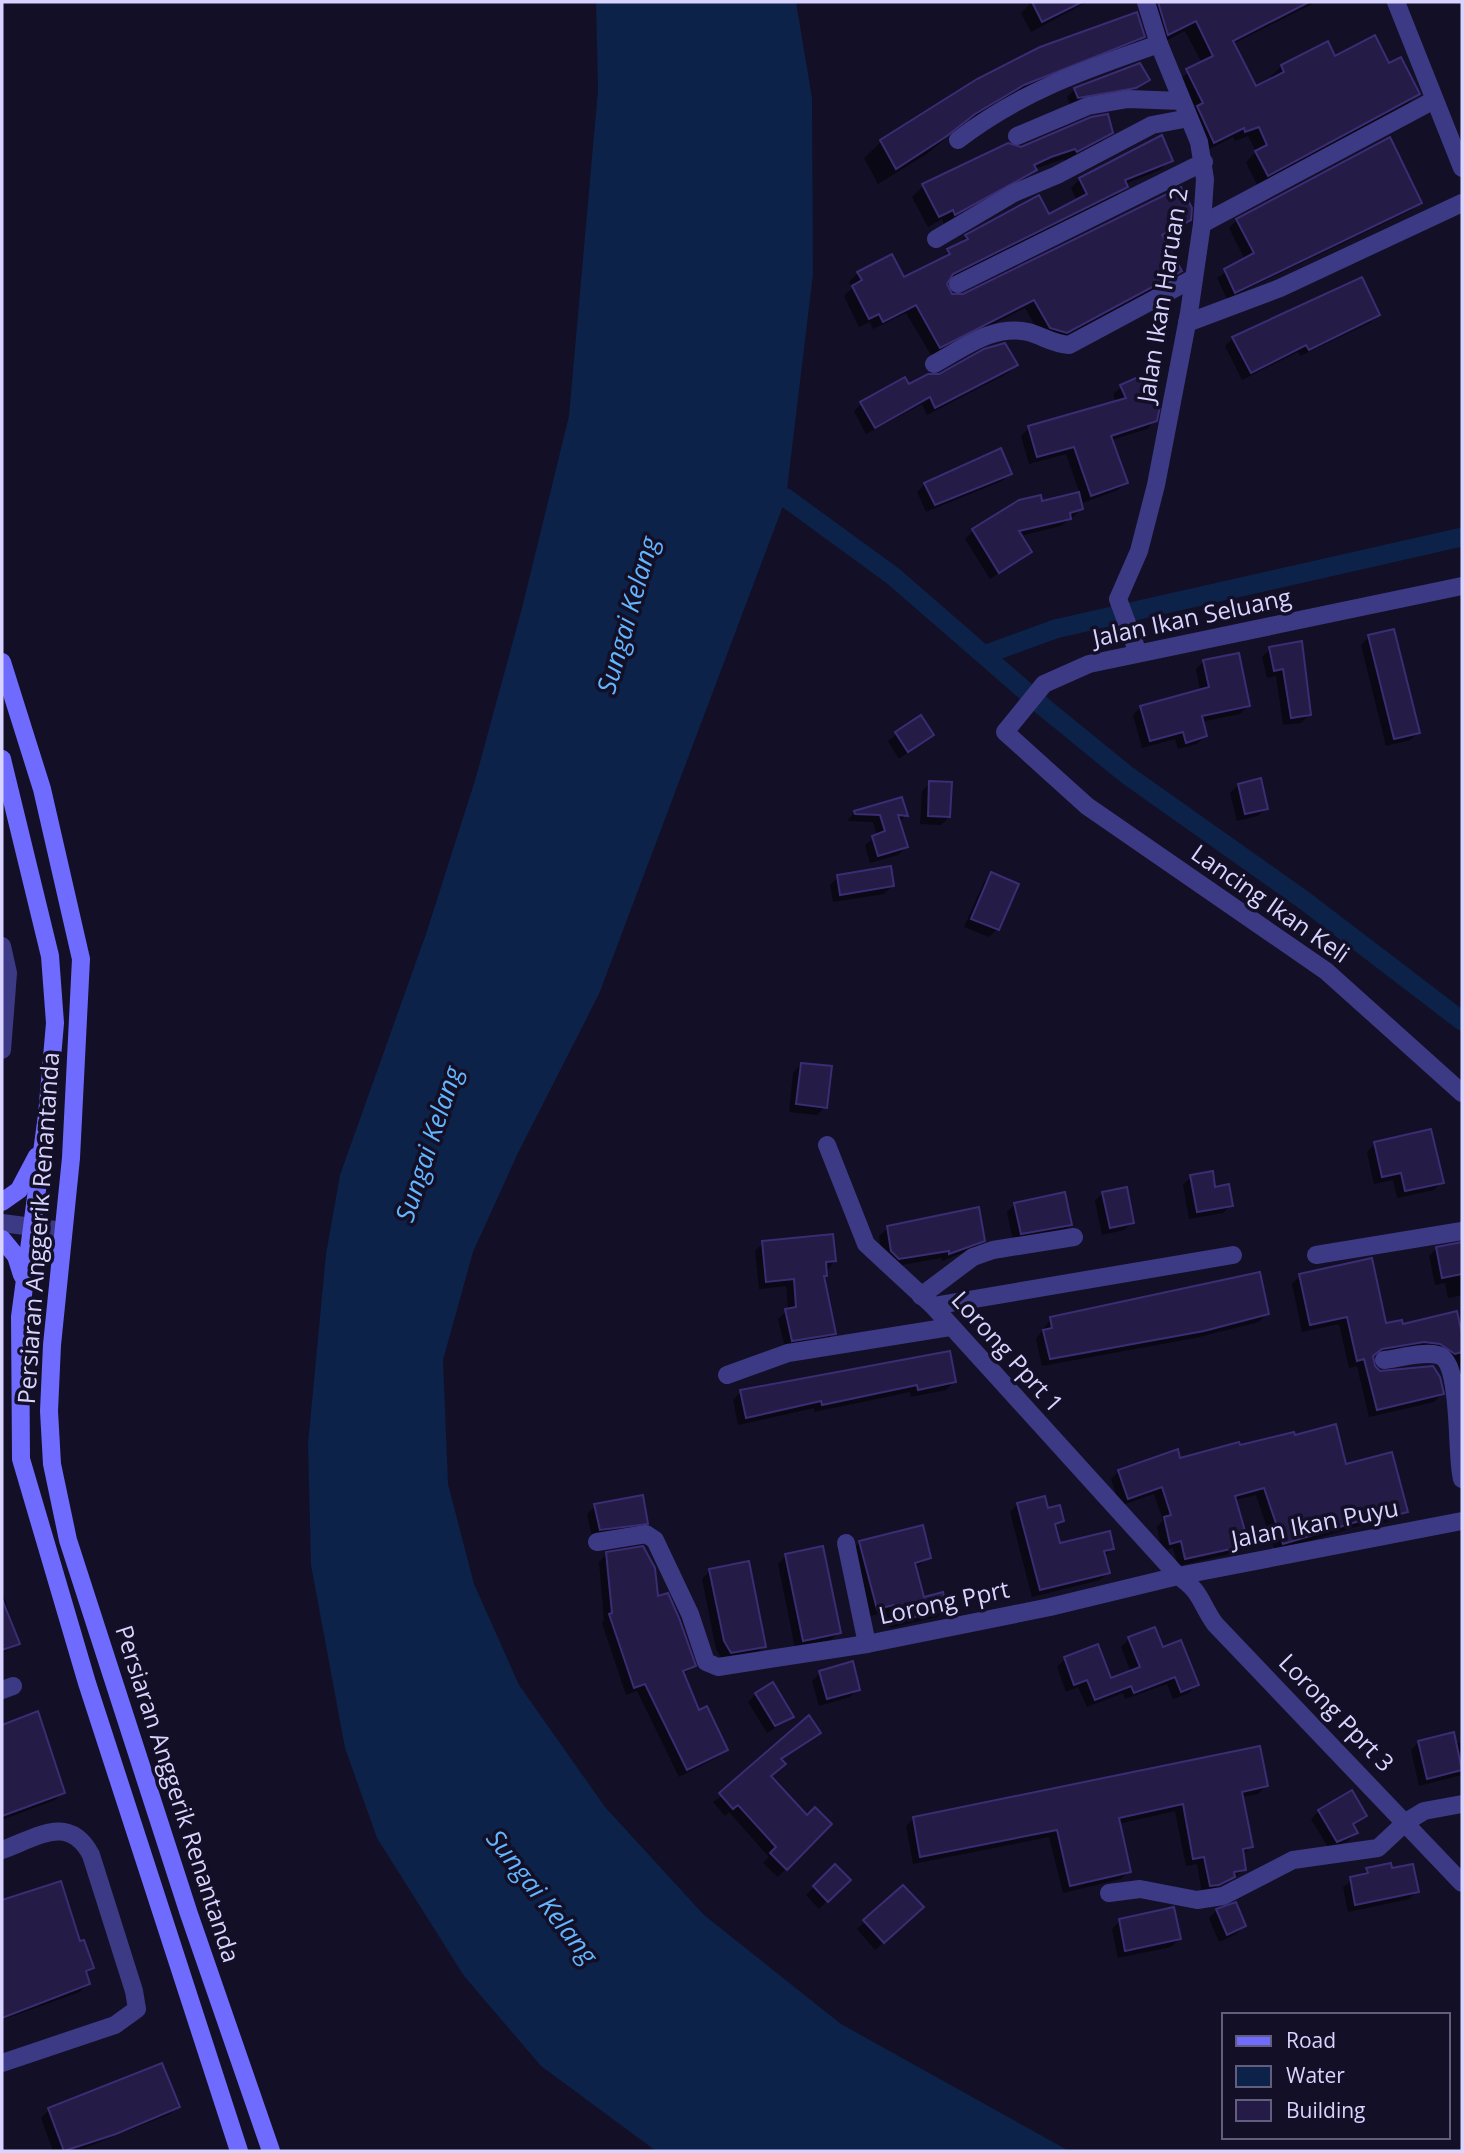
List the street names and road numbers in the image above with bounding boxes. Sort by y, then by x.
street label: Jalan Ikan Haruan 2 [1128,185,1195,407]
street label: Jalan Ikan Seluang [1087,579,1294,654]
street label: Lancing Ikan Keli [1185,836,1357,970]
street label: Persiaran Anggerik Renantanda [9,1051,66,1405]
street label: Lorong Pprt 1 [945,1283,1071,1419]
street label: Jalan Ikan Puyu [1226,1490,1401,1555]
street label: Lorong Pprt [875,1572,1012,1631]
street label: Persiaran Anggerik Renantanda [108,1621,249,1966]
street label: Lorong Pprt 3 [1272,1646,1402,1778]

